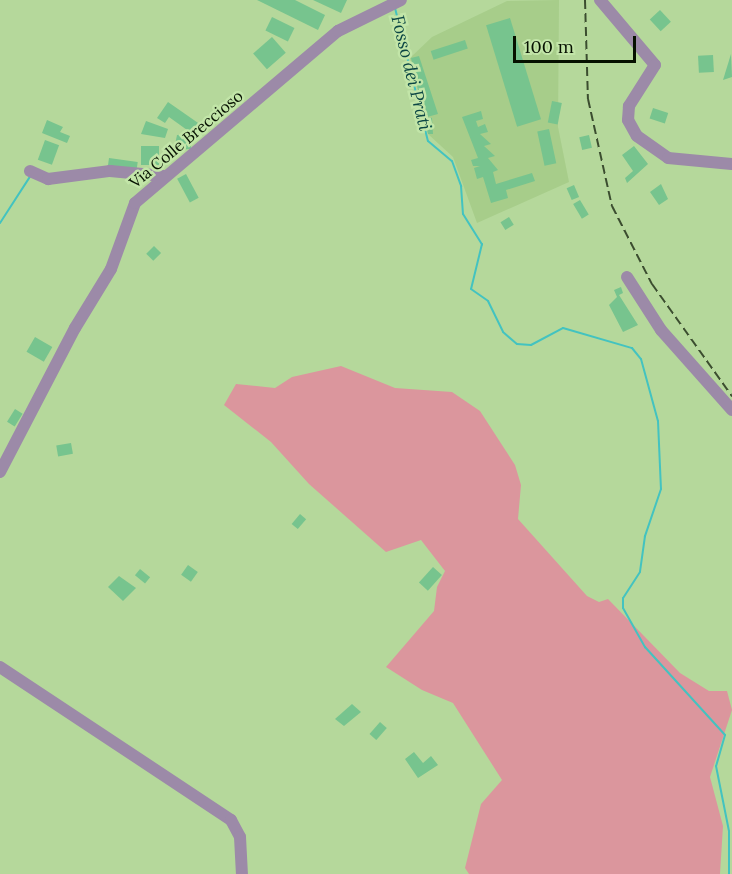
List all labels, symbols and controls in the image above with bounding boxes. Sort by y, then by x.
water label: Fosso dei Prati [386,13,436,133]
scale bar [516,24,639,62]
text: 100 m [524,35,574,58]
street label: Via Colle Breccioso [125,86,247,192]

